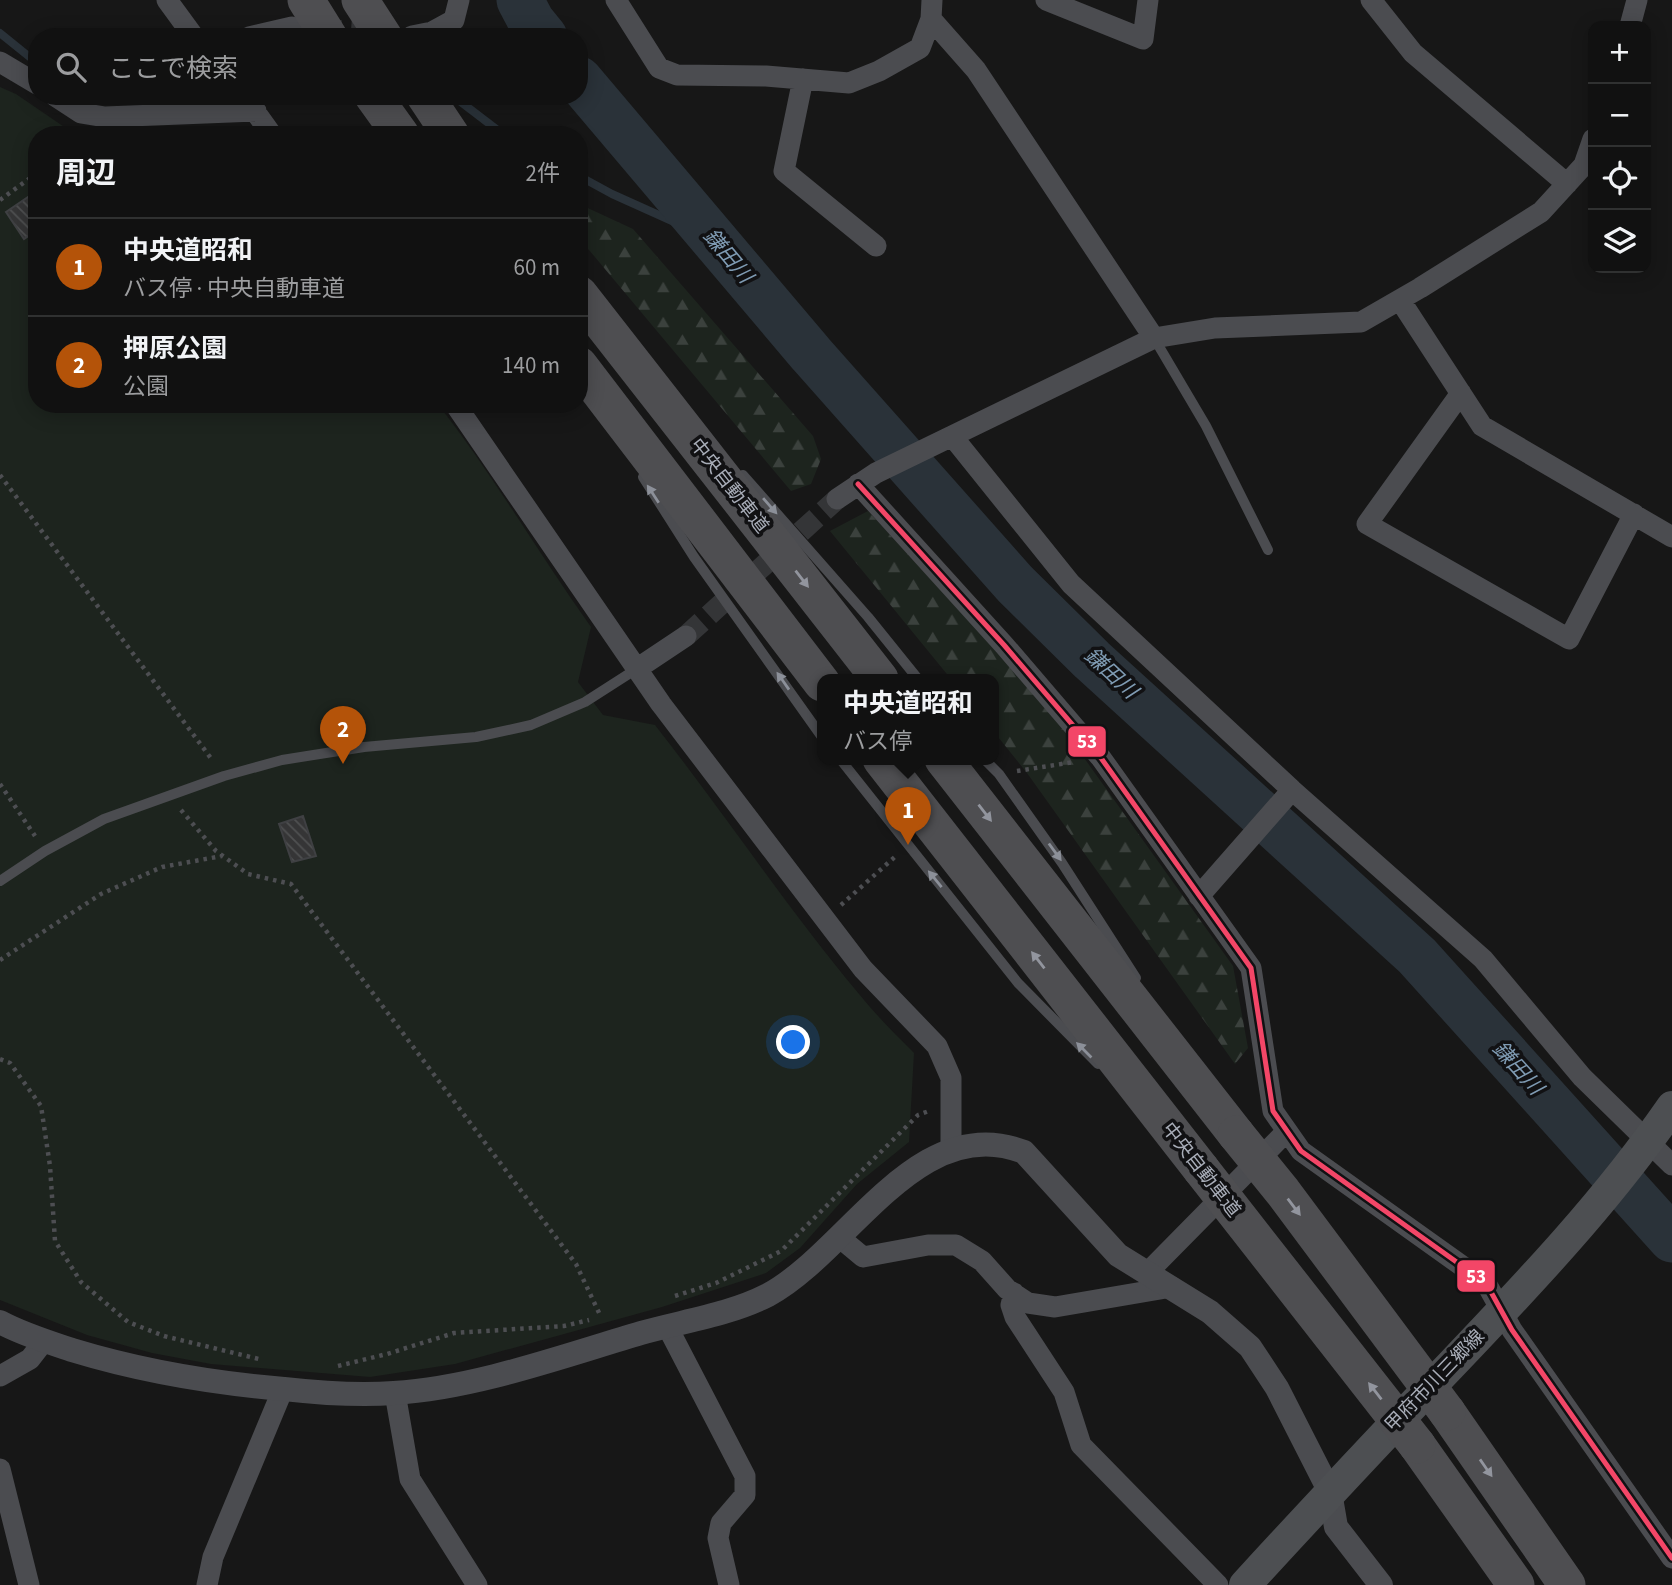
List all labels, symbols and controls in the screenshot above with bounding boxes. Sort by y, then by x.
map controls [1588,21,1651,273]
button: + [1588,21,1651,84]
search box [28,28,588,105]
icon: search [52,48,90,86]
text: ここで検索 [108,50,238,87]
button: − [1588,84,1651,147]
button: locate [1588,147,1651,210]
text: 周辺 [56,152,116,195]
text: 2件 [526,157,560,190]
button: layers [1588,210,1651,273]
water label: 鎌田川 [696,222,761,291]
text: 中央道昭和 [123,232,253,269]
text: 1 [73,251,85,284]
text: 60 m [513,251,560,284]
text: バス停 · 中央自動車道 [123,272,345,305]
text: 押原公園 [123,330,227,367]
text: 2 [73,349,85,382]
text: 140 m [502,349,560,382]
text: 公園 [123,370,169,403]
street label: 中央自動車道 [683,433,775,539]
one-way arrow [647,484,660,503]
one-way arrow [762,497,778,515]
one-way arrow [795,570,810,588]
water label: 鎌田川 [1078,641,1146,707]
one-way arrow [776,672,790,690]
popup [817,674,999,765]
text: 中央道昭和 [843,685,973,722]
pin: 2 [320,706,366,764]
text: バス停 [843,725,912,758]
line badge: 53 [1067,725,1107,758]
text: 53 [1077,729,1097,756]
pin: 1 [885,787,931,845]
one-way arrow [977,804,991,822]
one-way arrow [1048,843,1062,862]
one-way arrow [928,870,943,887]
one-way arrow [1031,952,1046,970]
your location [776,1025,810,1059]
water label: 鎌田川 [1486,1035,1552,1103]
one-way arrow [1076,1043,1093,1059]
street label: 中央自動車道 [1155,1117,1247,1223]
one-way arrow [1286,1198,1300,1216]
line badge: 53 [1456,1259,1496,1293]
text: 53 [1466,1264,1486,1291]
street label: 甲府市川三郷線 [1379,1324,1491,1438]
one-way arrow [1367,1383,1382,1401]
one-way arrow [1479,1459,1493,1477]

